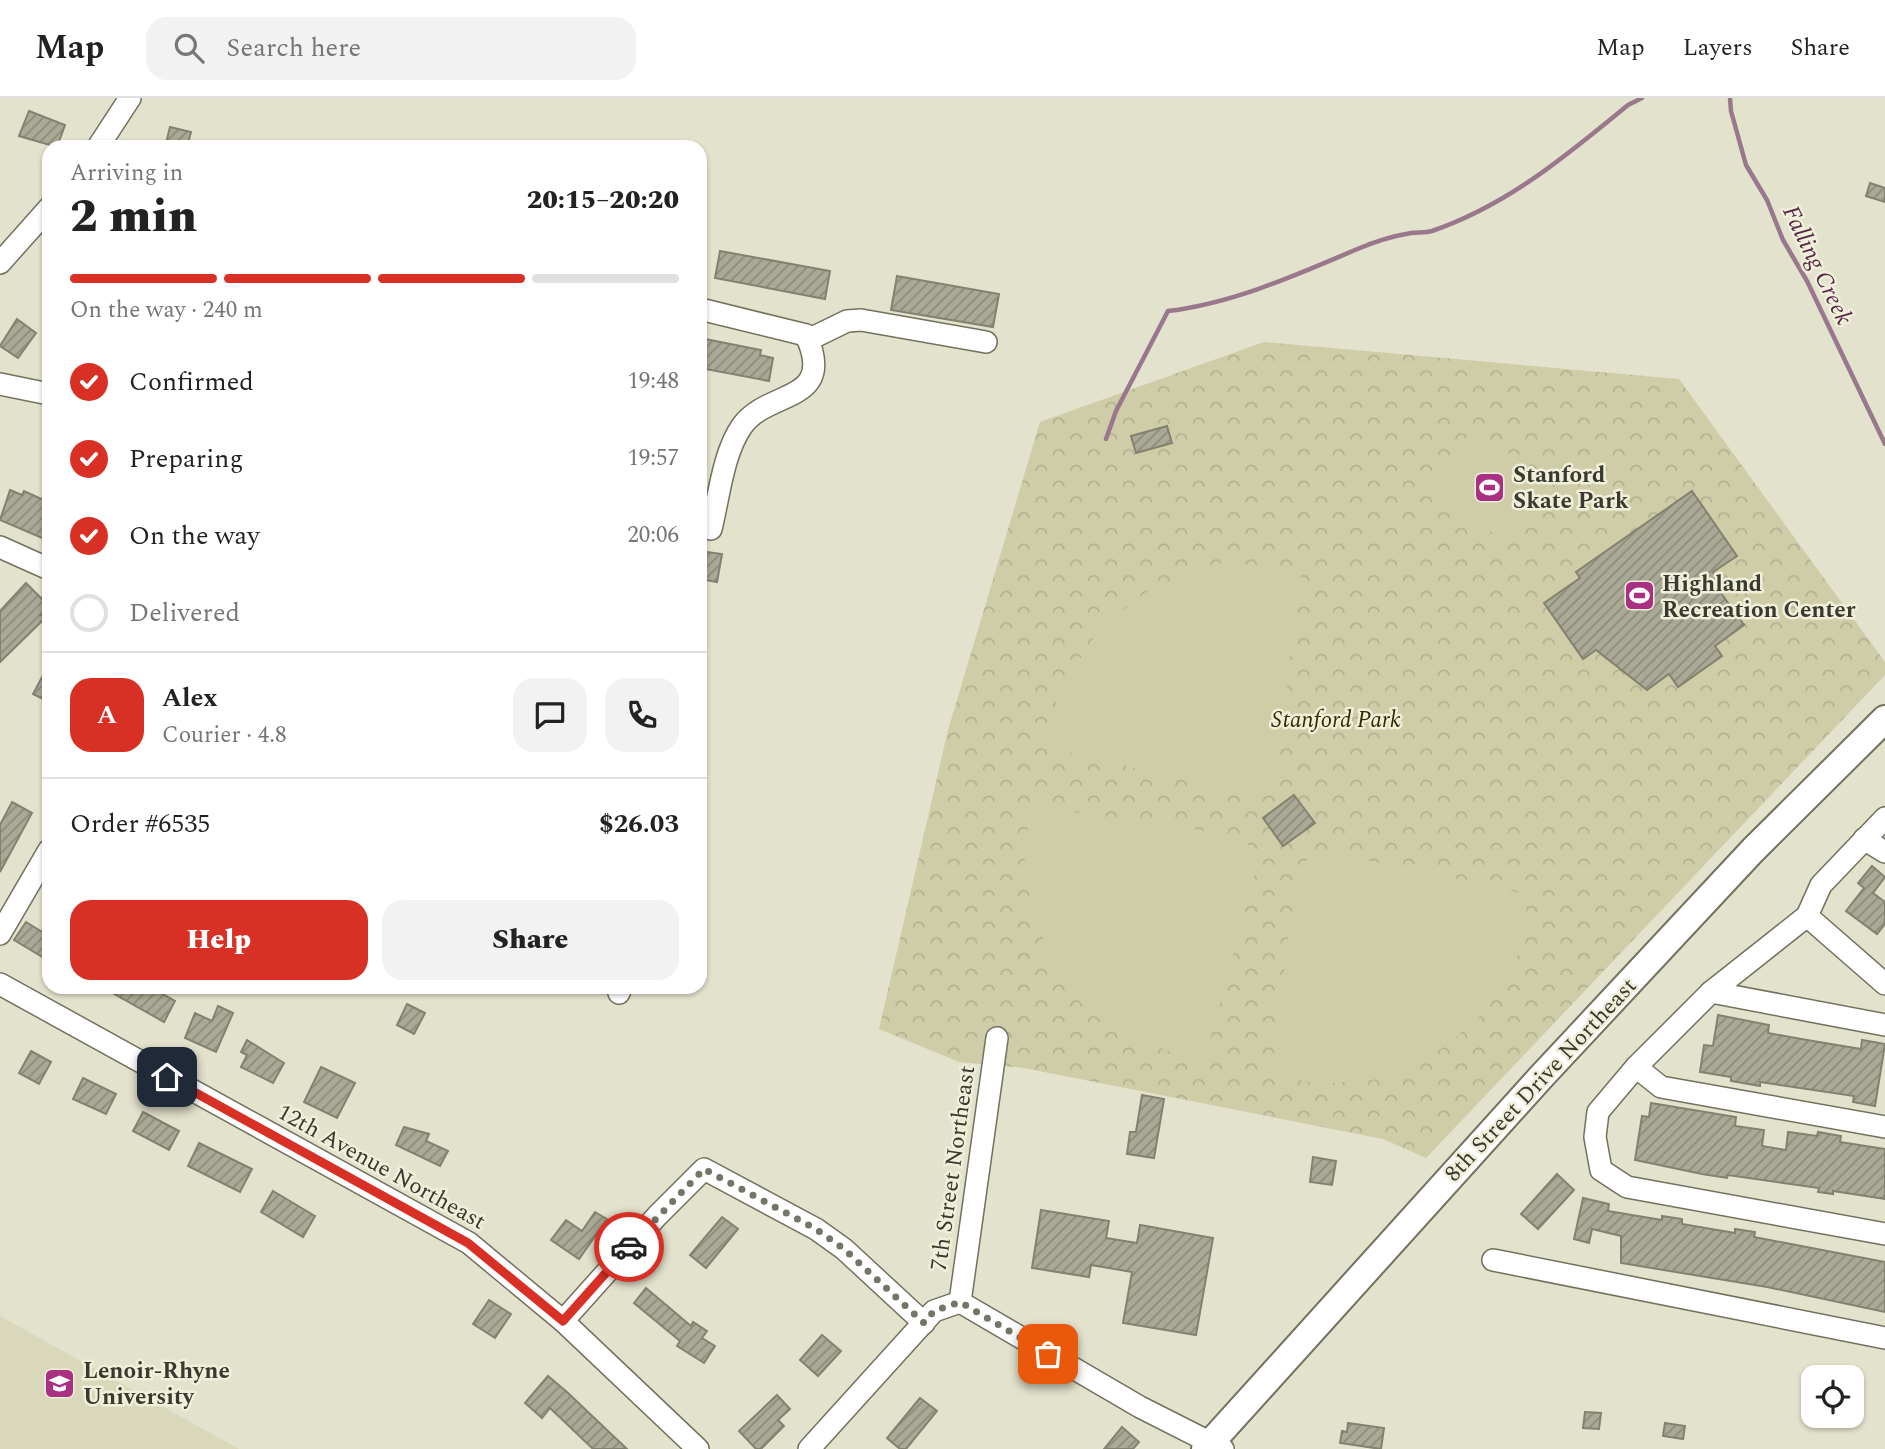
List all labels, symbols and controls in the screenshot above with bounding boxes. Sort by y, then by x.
search box [146,17,636,80]
text: Map [35,23,104,73]
text: Search here [226,28,361,68]
icon: search [170,29,208,67]
text: Map [1596,30,1645,66]
text: Layers [1683,30,1753,66]
text: Share [1791,30,1850,66]
text: Arriving in [70,156,183,191]
text: 20:15–20:20 [527,180,679,220]
text: 2 min [70,182,197,252]
water label: Falling Creek [1773,199,1862,331]
text: On the way · 240 m [70,293,263,328]
text: Confirmed [129,362,254,402]
icon: check [70,363,108,401]
text: 19:48 [627,364,679,399]
text: Preparing [129,439,243,479]
icon: check [70,440,108,478]
text: 19:57 [627,441,679,476]
place label: Stanford Skate Park [1513,458,1629,519]
sports icon: Stanford Skate Park [1473,470,1507,504]
text: On the way [129,516,260,556]
icon: check [70,517,108,555]
text: 20:06 [627,518,679,553]
place label: Highland Recreation Center [1662,567,1856,628]
sports icon: Highland Recreation Center [1622,579,1656,613]
text: Delivered [129,593,240,633]
text: Alex [162,678,217,718]
button: chat [513,678,587,752]
button: phone [605,678,679,752]
text: A [97,695,117,735]
park label: Stanford Park [1271,703,1401,738]
text: Courier · 4.8 [162,718,287,753]
text: Order #6535 [70,804,210,844]
text: $26.03 [599,804,679,844]
button: Help [70,900,368,980]
button: Share [382,900,679,980]
street label: 8th Street Drive Northeast [1437,970,1646,1190]
pin [137,1047,197,1107]
icon: home [148,1058,186,1096]
street label: 7th Street Northeast [922,1063,985,1273]
street label: 12th Avenue Northeast [271,1095,492,1239]
courier [594,1212,664,1282]
icon: car [610,1228,648,1266]
pin [1018,1324,1078,1384]
icon: bag [1029,1335,1067,1373]
place label: Lenoir-Rhyne University [83,1354,230,1415]
map controls [1801,1365,1864,1428]
button: locate [1801,1365,1864,1428]
school or university icon: Lenoir-Rhyne University [43,1366,77,1400]

